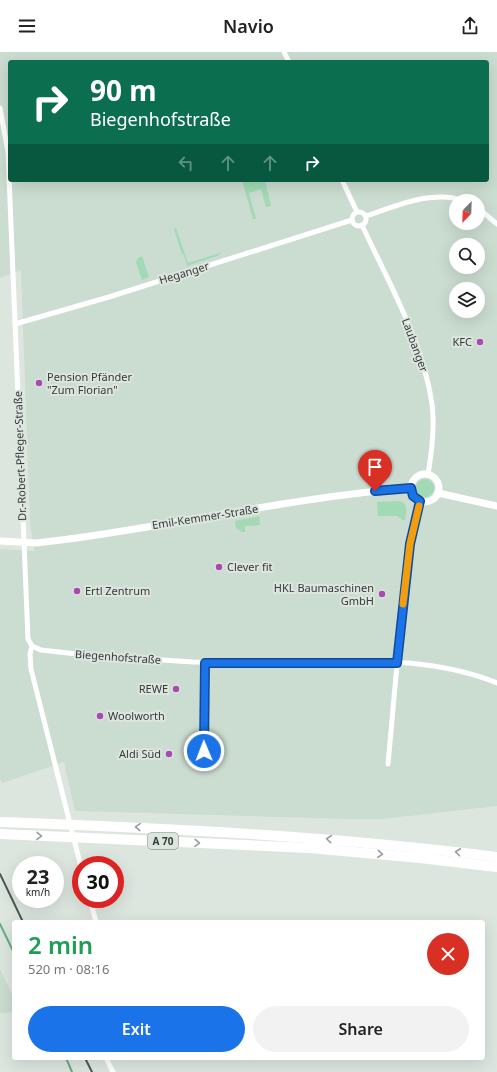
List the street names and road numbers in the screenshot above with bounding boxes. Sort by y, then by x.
street label: Heganger [157,258,211,287]
street label: Laubanger [399,316,432,374]
street label: Dr.-Robert-Pfleger-Straße [10,391,29,521]
street label: Emil-Kemmer-Straße [151,501,259,532]
street label: Biegenhofstraße [75,646,161,667]
road number: A 70 [148,833,178,849]

